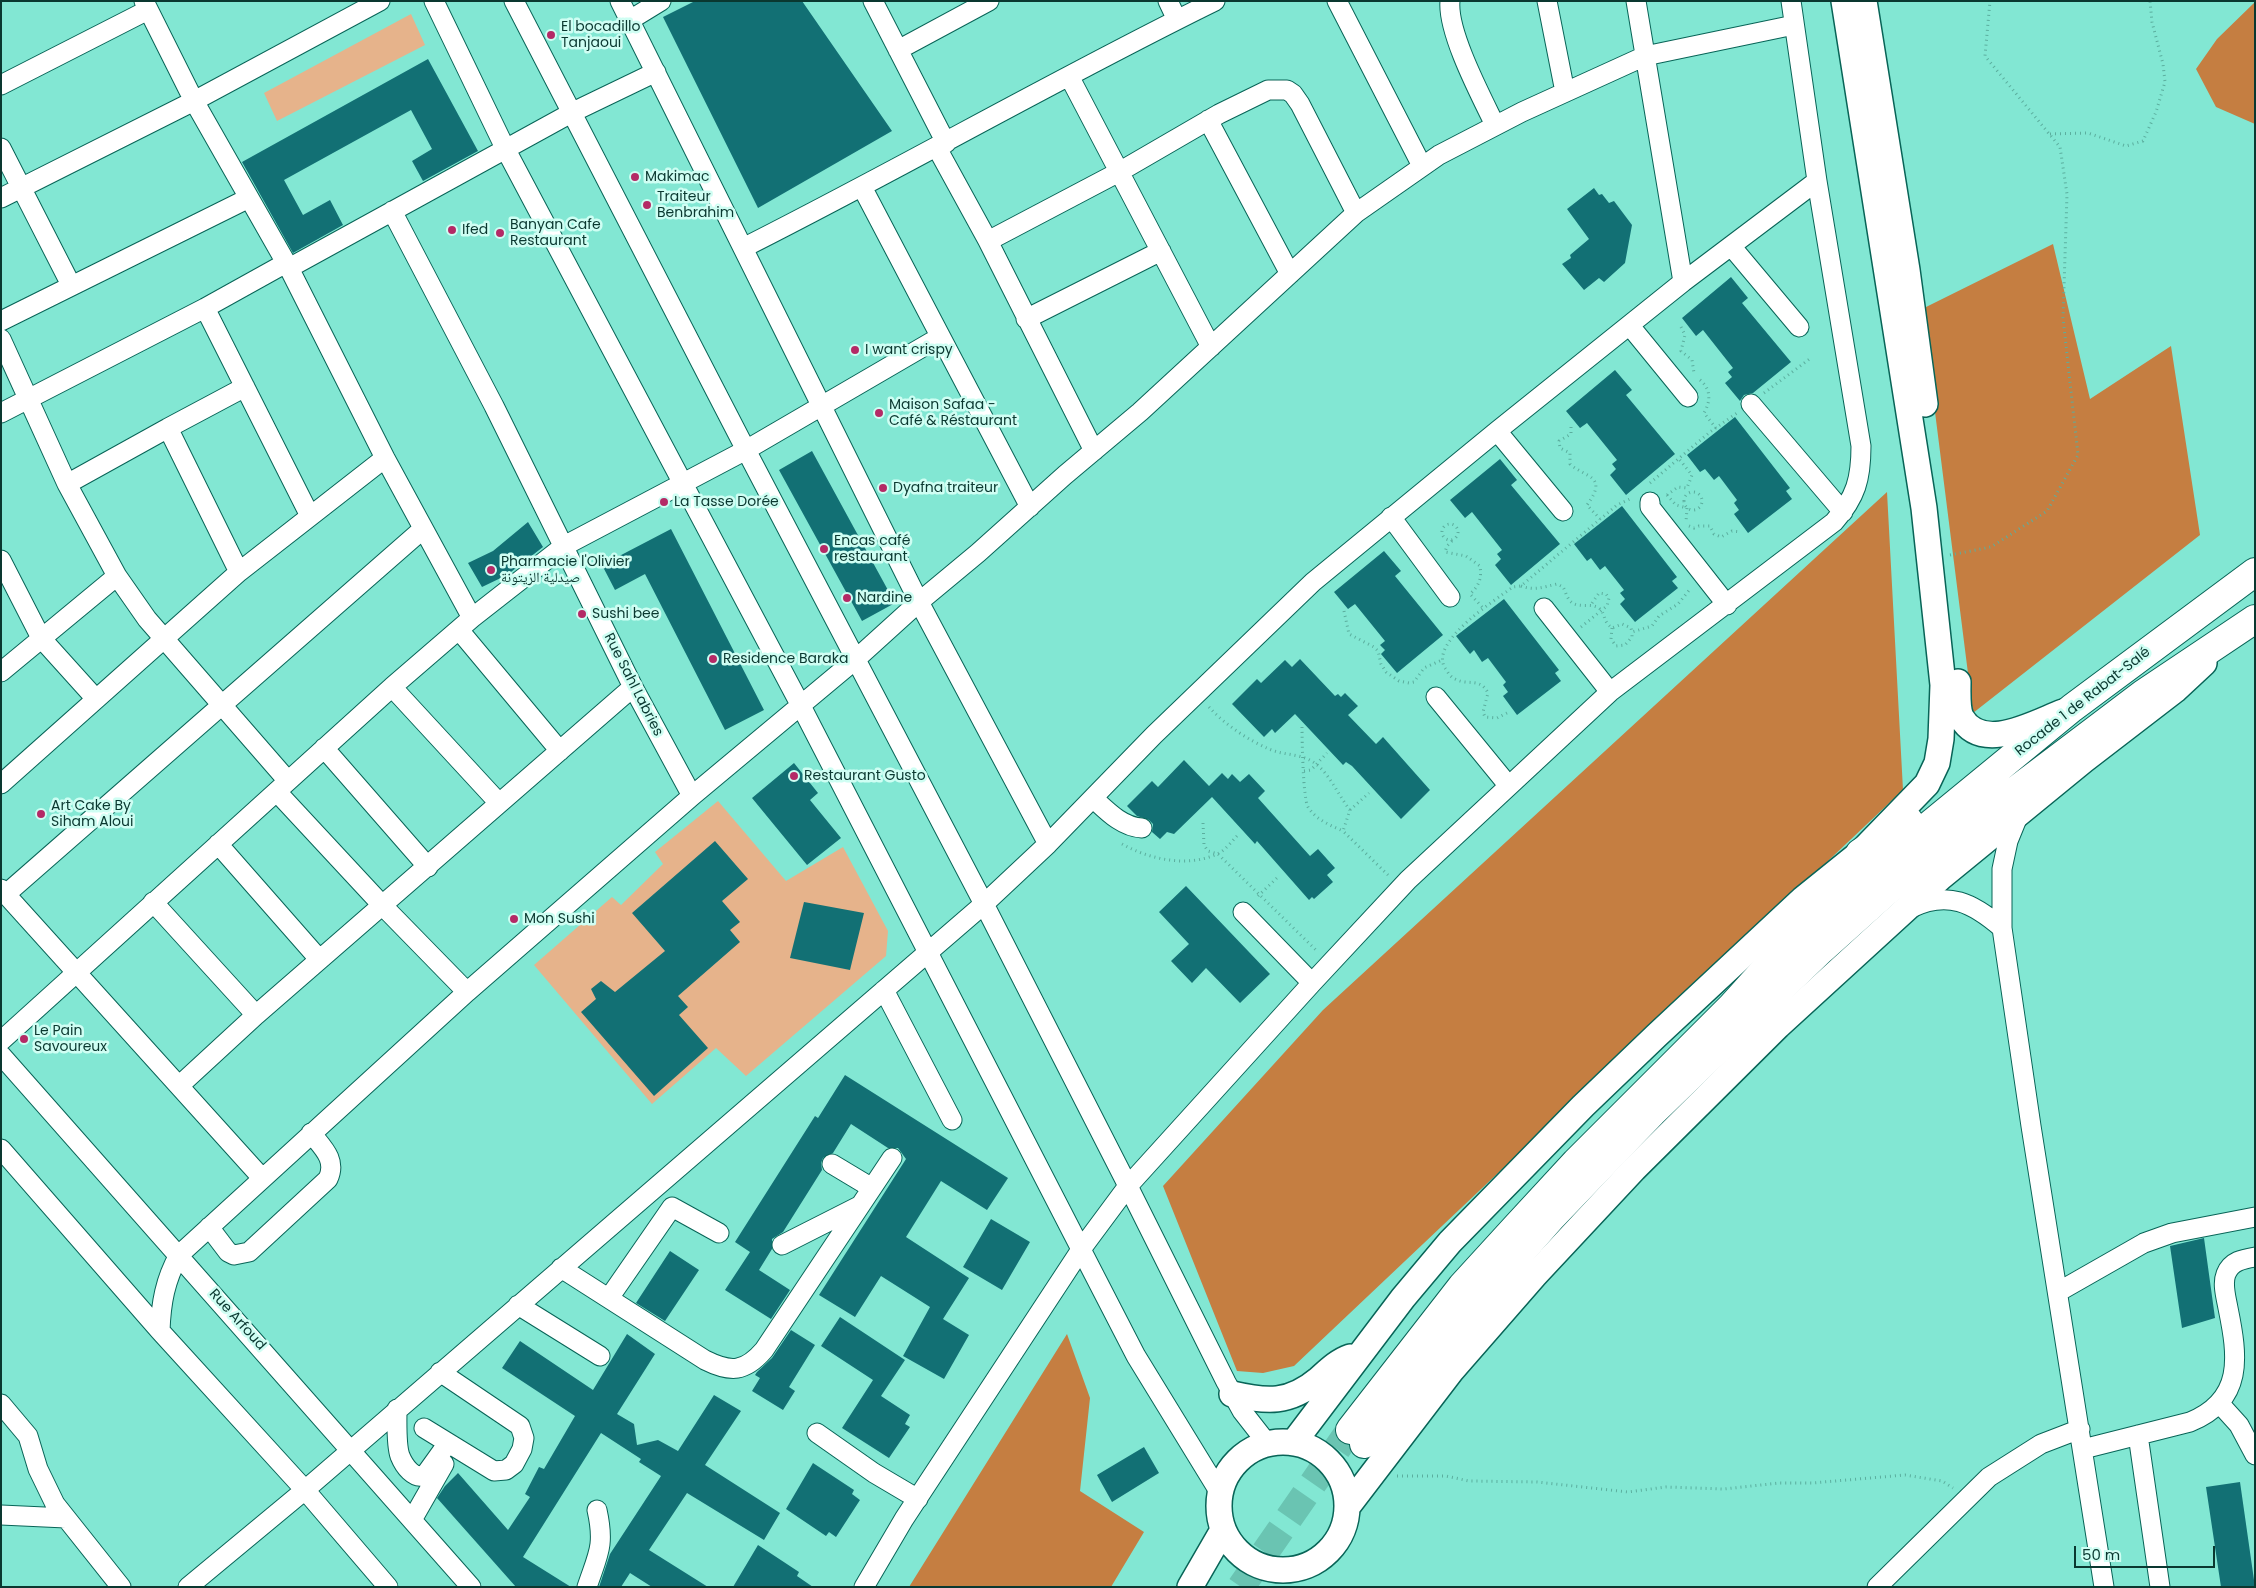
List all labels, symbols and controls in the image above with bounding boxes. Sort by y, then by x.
place label: El bocadillo Tanjaoui [561,19,641,52]
marker: El bocadillo Tanjaoui [545,29,557,41]
place label: Makimac [645,169,710,185]
marker: Makimac [629,171,641,183]
place label: Traiteur Benbrahim [657,189,734,222]
marker: Traiteur Benbrahim [641,199,653,211]
place label: Banyan Cafe Restaurant [510,217,601,250]
place label: Ifed [462,222,488,238]
marker: Ifed [446,224,458,236]
marker: Banyan Cafe Restaurant [494,227,506,239]
place label: I want crispy [865,342,953,358]
marker: I want crispy [849,344,861,356]
place label: Maison Safaa - Café & Réstaurant [889,397,1017,430]
marker: Maison Safaa - Café & Réstaurant [873,407,885,419]
place label: Dyafna traiteur [893,480,998,496]
marker: Dyafna traiteur [877,482,889,494]
place label: La Tasse Dorée [674,494,779,510]
marker: La Tasse Dorée [658,496,670,508]
place label: Encas café restaurant [834,533,910,566]
marker: Encas café restaurant [818,543,830,555]
place label: Pharmacie l'Olivier صيدلية الزيتونة [501,554,630,586]
marker: Pharmacie l'Olivier صيدلية الزيتونة [485,564,497,576]
place label: Nardine [857,590,912,606]
marker: Nardine [841,592,853,604]
place label: Sushi bee [592,606,659,622]
marker: Sushi bee [576,608,588,620]
street label: Rue Sahl Labries [600,631,666,739]
street label: Rocade 1 de Rabat-Salé [2012,644,2154,760]
place label: Residence Baraka [723,651,848,667]
marker: Residence Baraka [707,653,719,665]
place label: Restaurant Gusto [804,768,926,784]
marker: Restaurant Gusto [788,770,800,782]
place label: Art Cake By Siham Aloui [51,798,133,830]
marker: Art Cake By Siham Aloui [35,808,47,820]
place label: Mon Sushi [524,911,595,927]
marker: Mon Sushi [508,913,520,925]
place label: Le Pain Savoureux [34,1023,107,1056]
marker: Le Pain Savoureux [18,1033,30,1045]
street label: Rue Arfoud [205,1286,269,1354]
scale bar [2076,1536,2217,1568]
text: 50 m [2082,1544,2120,1565]

